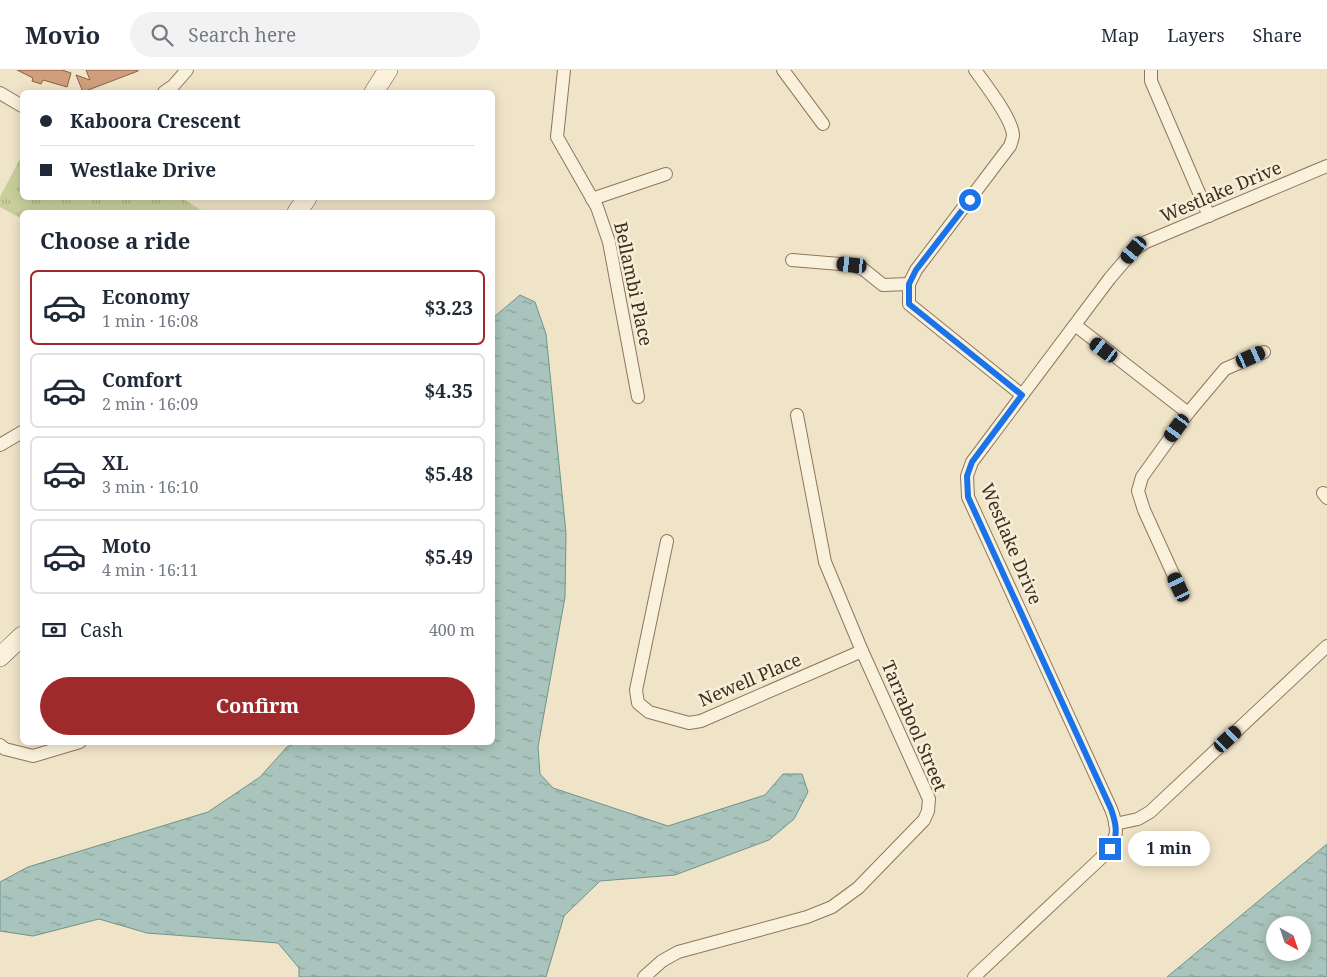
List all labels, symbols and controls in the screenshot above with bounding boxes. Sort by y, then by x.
search box [130,12,480,57]
text: Movio [25,18,100,51]
icon: search [148,21,176,49]
text: Search here [188,22,296,48]
text: Map [1101,23,1139,47]
text: Layers [1167,23,1225,47]
text: Share [1253,23,1302,47]
text: Kaboora Crescent [70,108,241,134]
street label: Westlake Drive [1156,155,1285,227]
text: Westlake Drive [70,157,216,183]
route start [959,189,981,211]
street label: Bellambi Place [609,220,659,348]
text: Choose a ride [40,225,190,255]
car [1118,234,1149,266]
car [836,256,867,274]
text: Economy [102,284,190,310]
icon: car [42,285,87,330]
text: $3.23 [424,295,473,321]
text: 1 min · 16:08 [102,310,198,332]
car [1087,335,1120,365]
car [1234,344,1267,370]
text: Comfort [102,367,182,393]
icon: car [42,368,87,413]
text: $4.35 [424,378,473,404]
text: 2 min · 16:09 [102,393,198,415]
car [1162,411,1191,445]
text: XL [102,450,128,476]
icon: car [42,451,87,496]
text: $5.48 [424,461,473,487]
text: 3 min · 16:10 [102,476,198,498]
street label: Westlake Drive [976,479,1048,608]
text: Moto [102,533,151,559]
icon: car [42,534,87,579]
text: $5.49 [424,544,473,570]
text: 4 min · 16:11 [102,559,198,581]
car [1165,570,1192,604]
icon: cash [40,616,68,644]
text: Cash [80,617,123,643]
text: 400 m [429,619,475,641]
street label: Newell Place [695,647,805,712]
street label: Tarrabool Street [877,657,953,795]
button: Confirm [40,677,475,735]
car [1211,723,1244,755]
callout: 1 min [1128,832,1210,866]
text: 1 min [1146,837,1192,859]
route end [1099,838,1121,860]
north arrow [1266,916,1311,961]
map controls [1266,916,1311,961]

